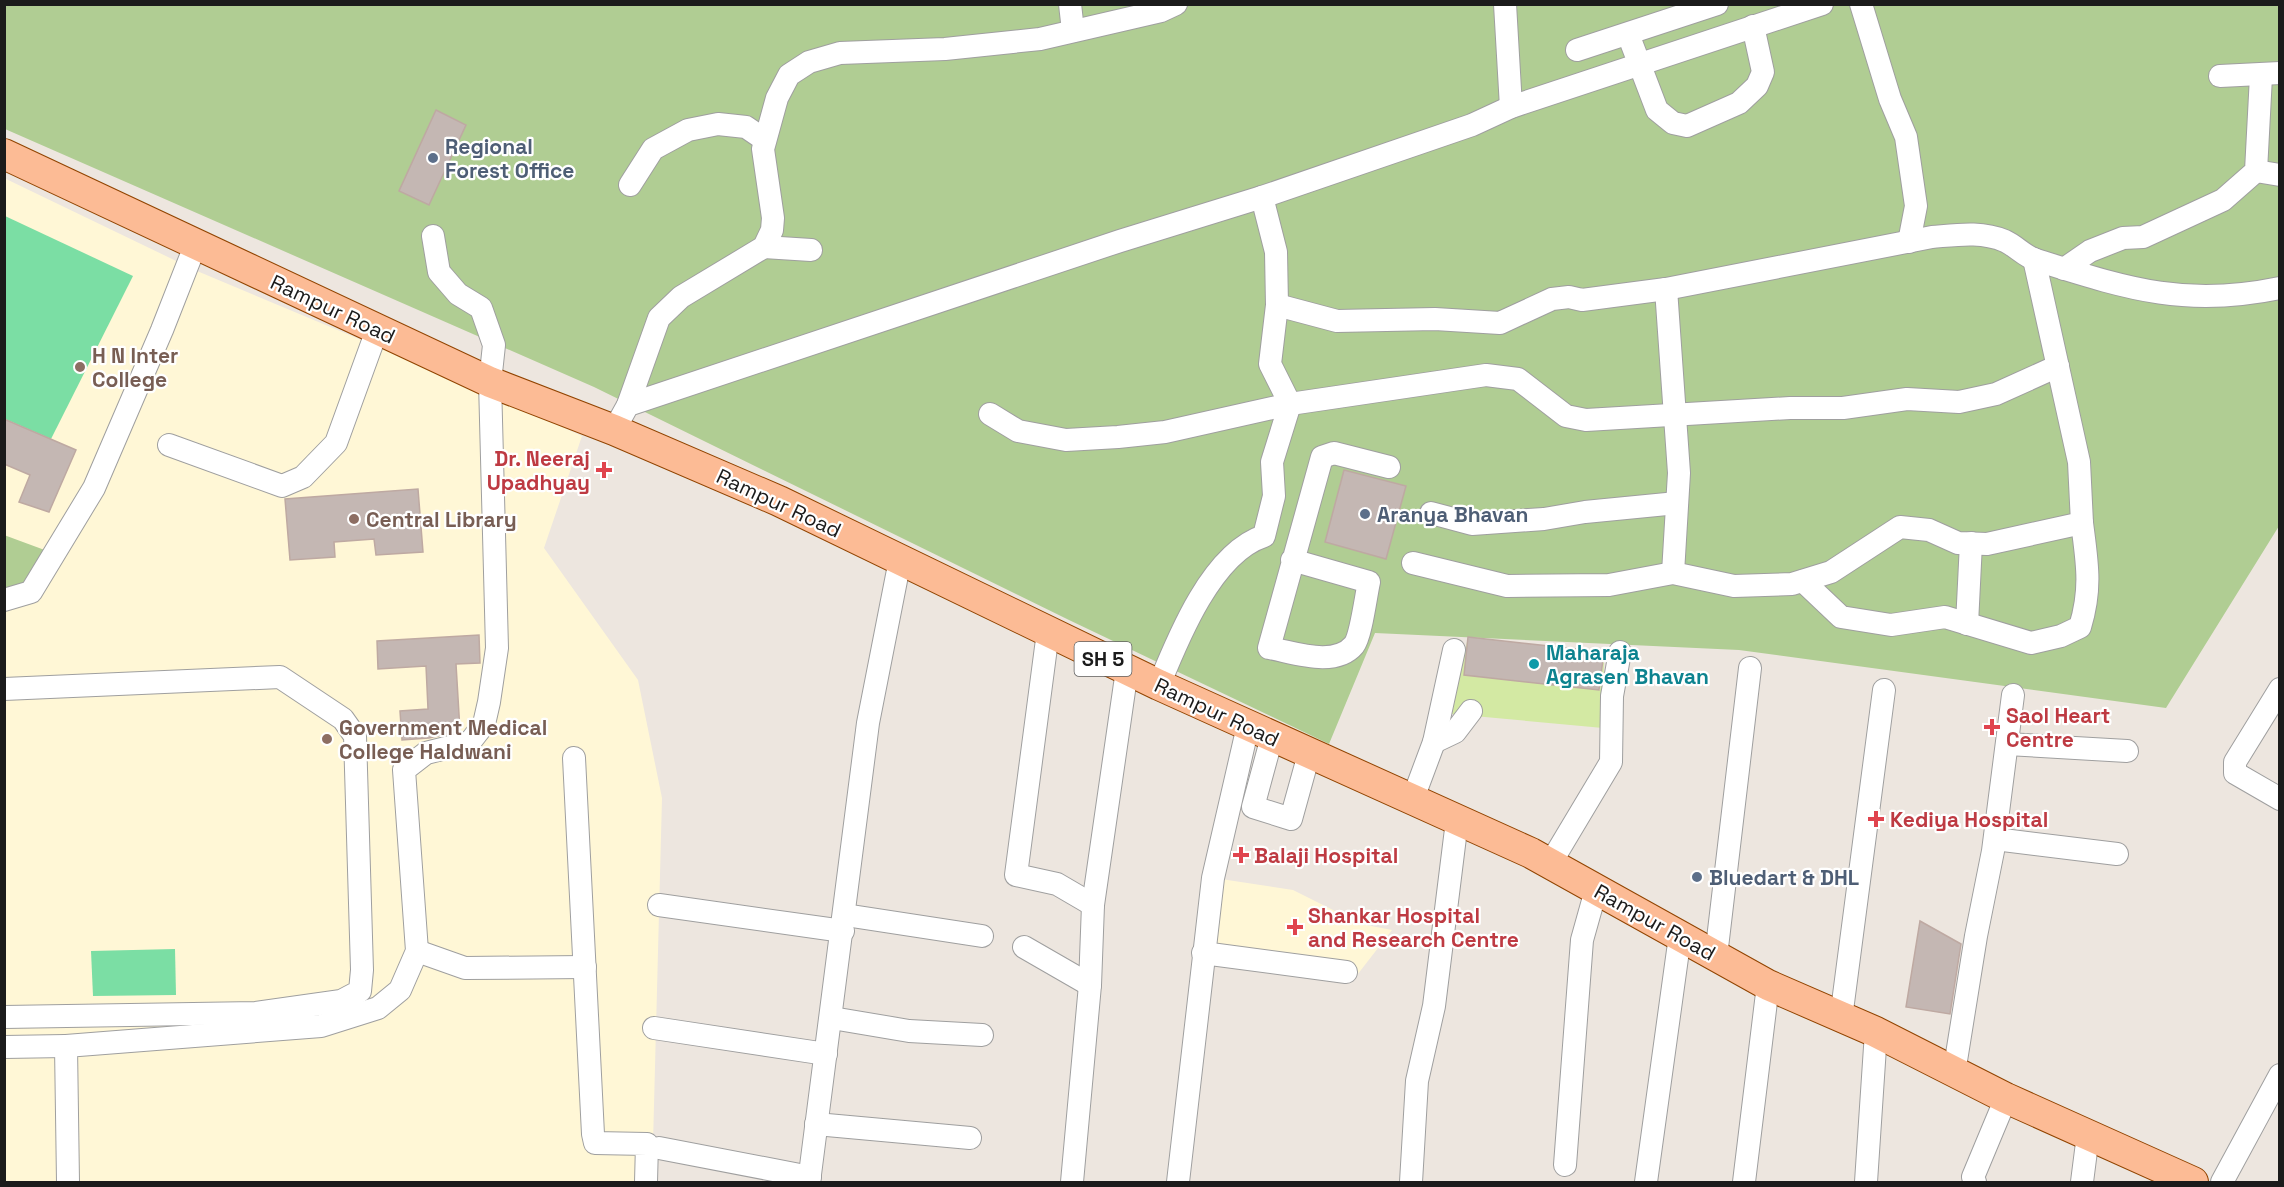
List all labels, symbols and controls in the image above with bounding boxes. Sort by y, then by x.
place label: Regional Forest Office [445,133,574,184]
marker: Regional Forest Office [426,151,440,165]
street label: Rampur Road [266,268,400,350]
place label: H N Inter College [92,342,178,393]
marker: H N Inter College [73,360,87,374]
place label: Dr. Neeraj Upadhyay [487,445,590,496]
marker: Dr. Neeraj Upadhyay [595,461,613,479]
street label: Rampur Road [712,462,846,544]
place label: Aranya Bhavan [1377,501,1528,528]
place label: Central Library [366,506,517,533]
marker: Aranya Bhavan [1358,507,1372,521]
marker: Central Library [347,512,361,526]
place label: Maharaja Agrasen Bhavan [1546,639,1709,690]
road number: SH 5 [1074,642,1132,676]
marker: Maharaja Agrasen Bhavan [1527,657,1541,671]
street label: Rampur Road [1150,671,1284,753]
place label: Saol Heart Centre [2006,702,2110,753]
place label: Government Medical College Haldwani [339,714,547,765]
marker: Saol Heart Centre [1983,718,2001,736]
marker: Government Medical College Haldwani [320,732,334,746]
place label: Kediya Hospital [1890,806,2048,833]
marker: Kediya Hospital [1867,810,1885,828]
place label: Balaji Hospital [1254,842,1398,869]
marker: Balaji Hospital [1232,846,1250,864]
place label: Bluedart & DHL [1709,864,1859,891]
marker: Bluedart & DHL [1690,870,1704,884]
street label: Rampur Road [1590,878,1720,966]
place label: Shankar Hospital and Research Centre [1308,902,1519,953]
marker: Shankar Hospital and Research Centre [1286,918,1304,936]

